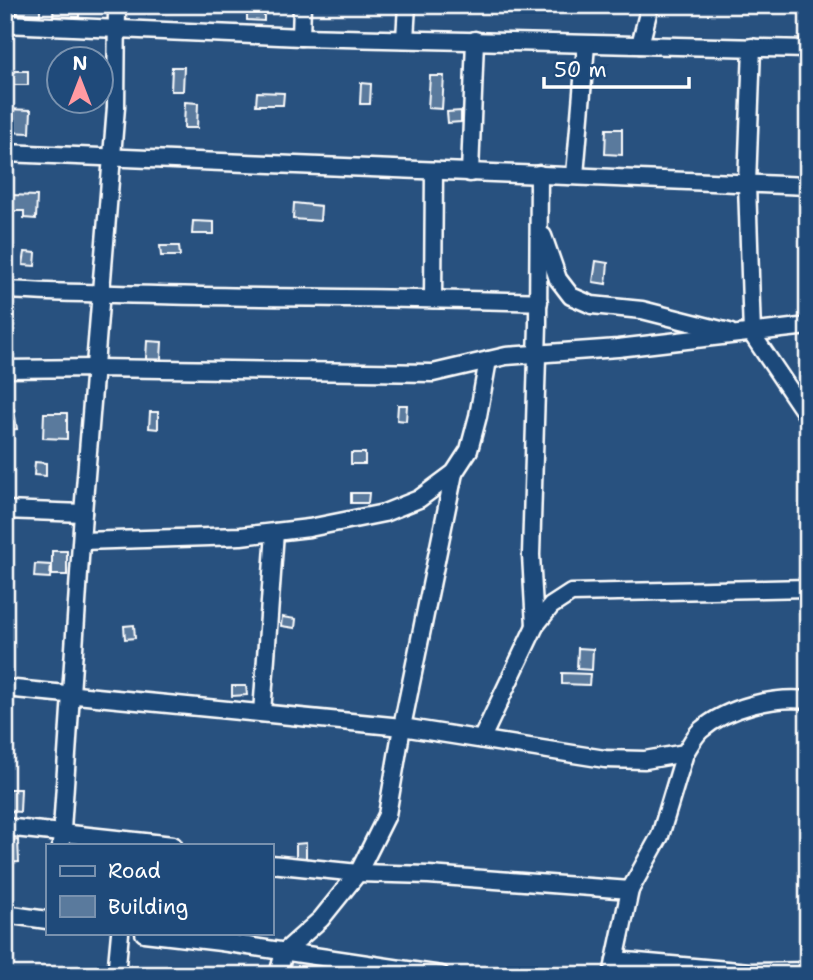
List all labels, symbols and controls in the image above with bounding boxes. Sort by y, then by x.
north arrow [46,46,116,116]
scale bar [544,46,689,90]
text: N [72,51,88,76]
text: 50 m [554,56,607,84]
legend [46,844,273,934]
text: Road [108,857,161,885]
text: Building [108,893,188,921]

